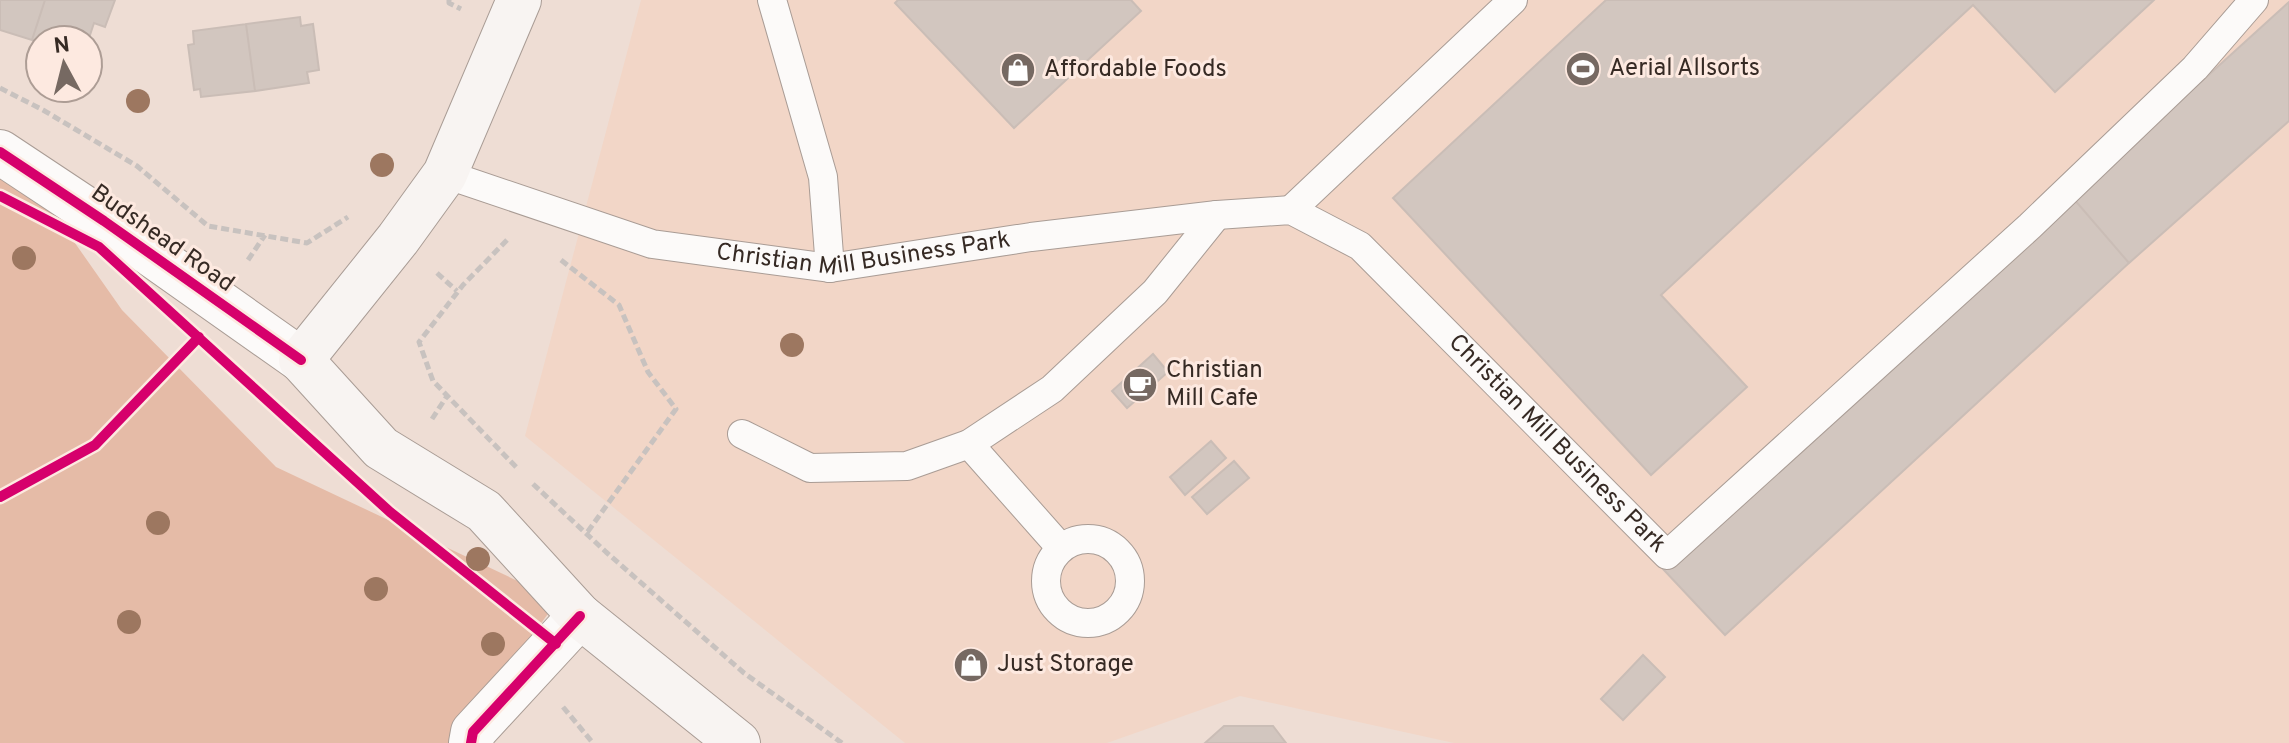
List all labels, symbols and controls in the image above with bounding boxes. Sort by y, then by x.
north arrow [24,24,104,104]
text: N [52,32,71,61]
sports icon: Aerial Allsorts [1564,50,1602,88]
shop icon: Affordable Foods [999,51,1037,89]
place label: Aerial Allsorts [1609,54,1760,84]
place label: Affordable Foods [1044,55,1227,85]
street label: Budshead Road [84,178,240,300]
street label: Christian Mill Business Park [714,225,1013,284]
street label: Christian Mill Business Park [1441,328,1672,560]
place label: Christian Mill Cafe [1166,356,1263,414]
cafe icon: Christian Mill Cafe [1121,366,1159,404]
shop icon: Just Storage [952,646,990,684]
place label: Just Storage [997,650,1134,680]

